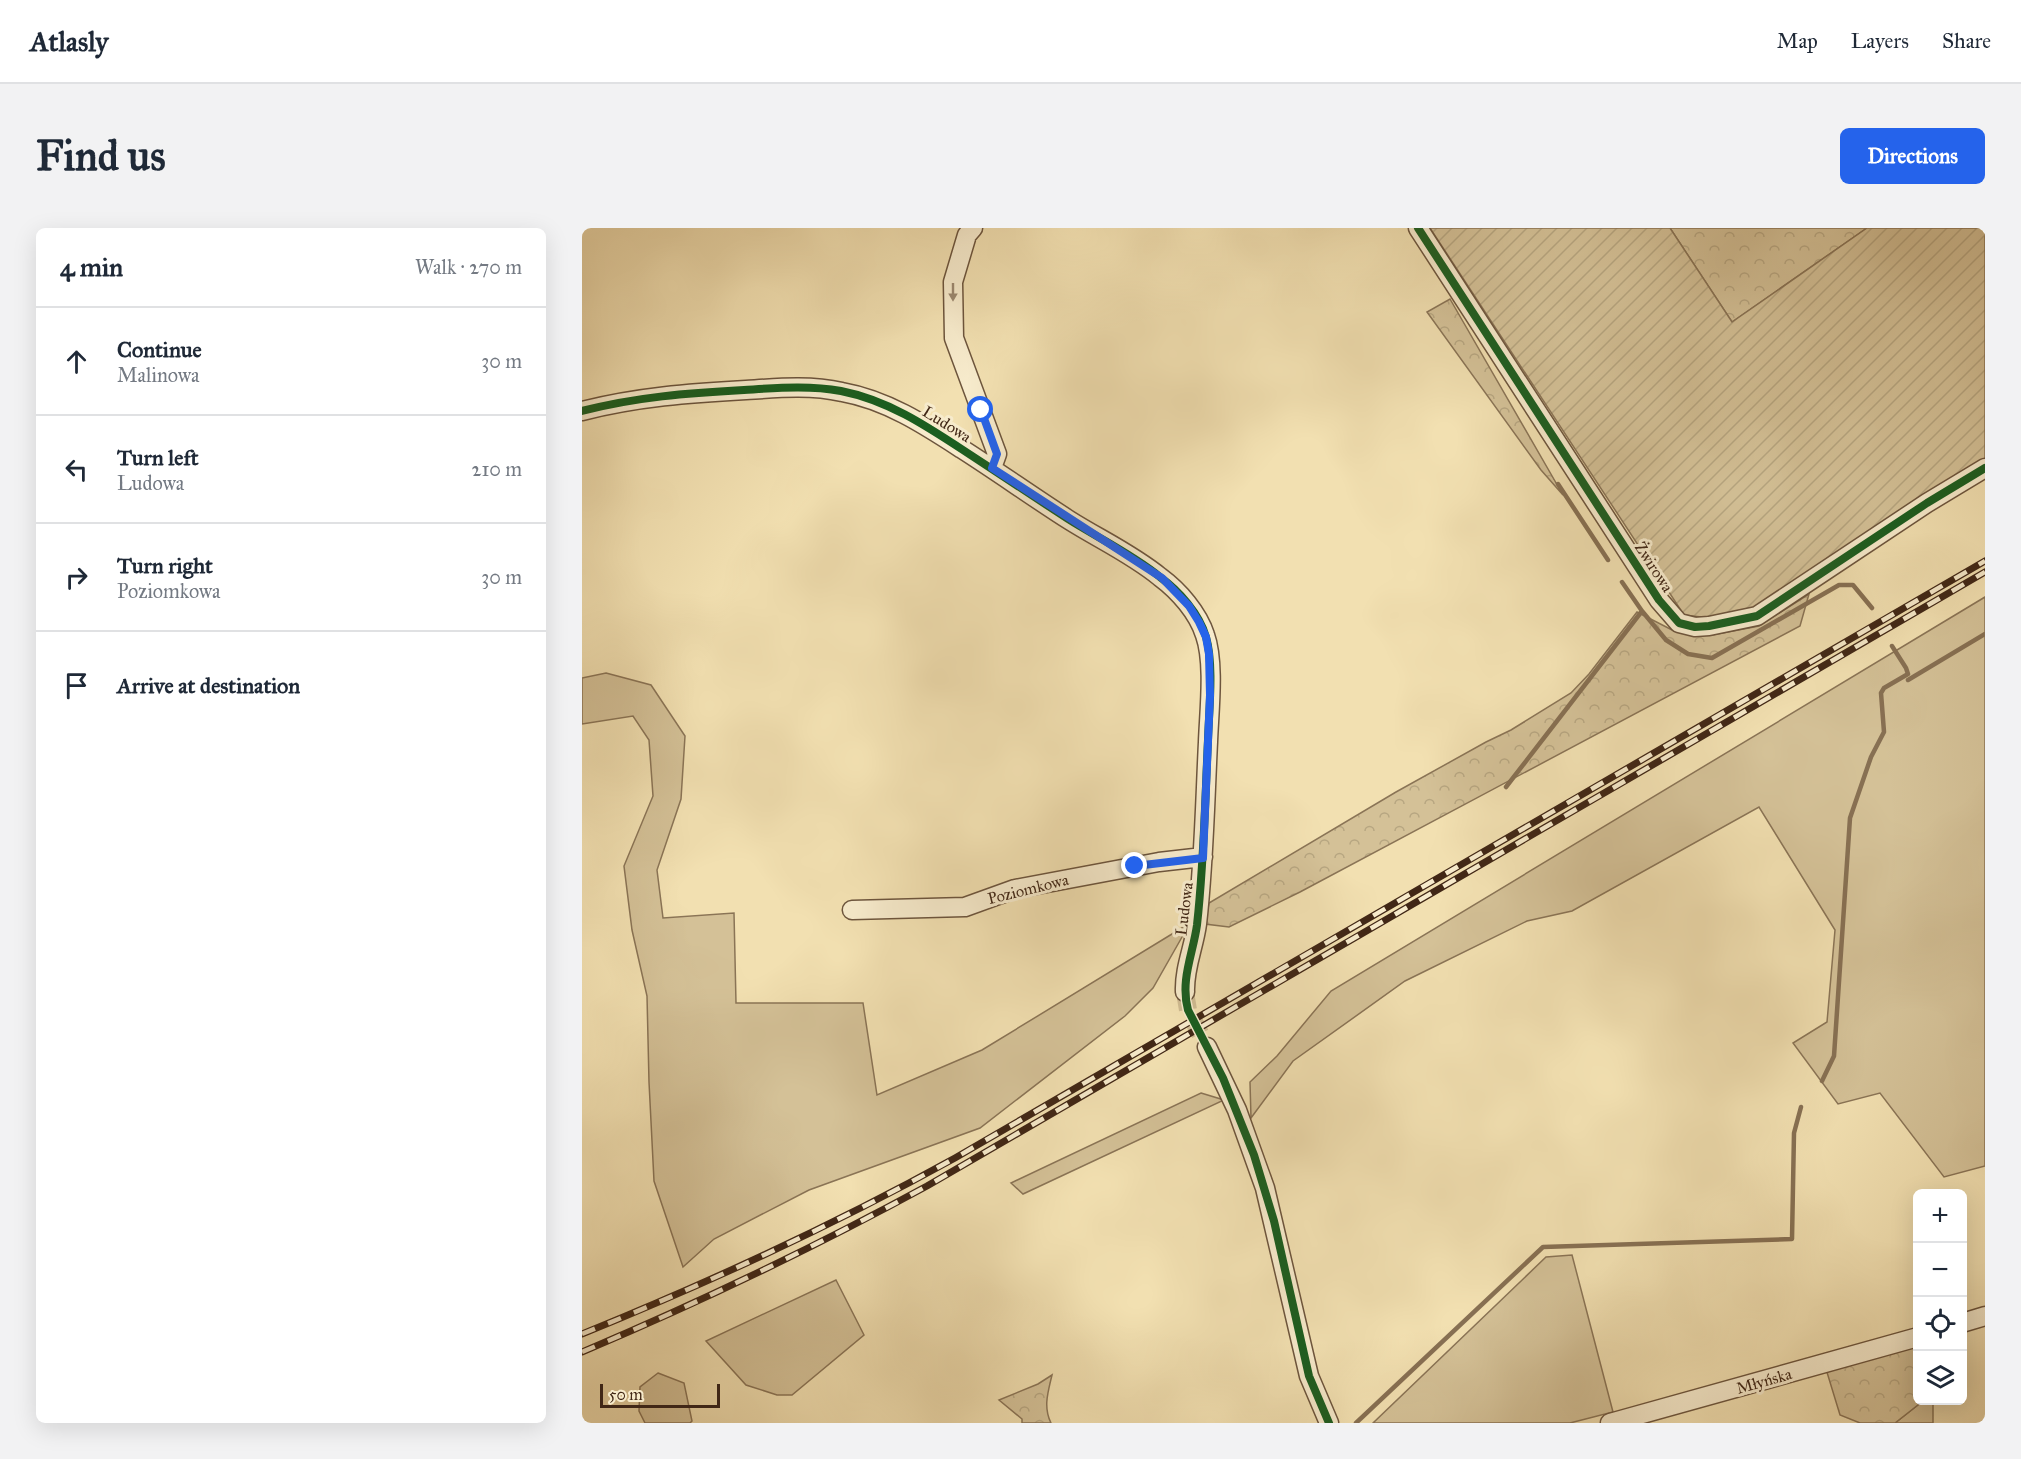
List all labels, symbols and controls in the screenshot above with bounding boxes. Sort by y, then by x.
text: Atlasly [30,24,108,59]
text: Map [1777,28,1818,54]
text: Layers [1851,28,1909,54]
text: Share [1942,28,1991,54]
button: Directions [1840,128,1985,184]
text: Find us [36,130,166,182]
text: 4 min [60,251,123,283]
text: Walk · 270 m [415,255,522,279]
one-way arrow [948,282,958,301]
text: Continue [117,336,202,363]
icon: ahead [60,345,93,378]
text: 30 m [481,349,522,373]
text: Malinowa [117,363,199,387]
route start [967,396,993,422]
street label: Ludowa [919,402,975,446]
text: Turn left [117,444,199,471]
icon: left [60,453,93,486]
text: 210 m [472,457,522,481]
text: Ludowa [117,471,184,495]
street label: Żwirowa [1631,538,1678,596]
text: Turn right [117,552,213,579]
icon: right [60,561,93,594]
text: 30 m [481,565,522,589]
text: Poziomkowa [117,579,221,603]
icon: arrive [60,669,93,702]
text: Arrive at destination [117,672,300,699]
route end [1121,852,1147,878]
street label: Poziomkowa [986,870,1071,908]
street label: Ludowa [1171,881,1197,937]
map controls [1913,1189,1967,1405]
button: + [1913,1189,1967,1243]
button: − [1913,1243,1967,1297]
button: locate [1913,1297,1967,1351]
button: layers [1913,1351,1967,1405]
street label: Młyńska [1734,1364,1794,1398]
scale bar [600,1381,720,1408]
text: 50 m [609,1385,643,1404]

